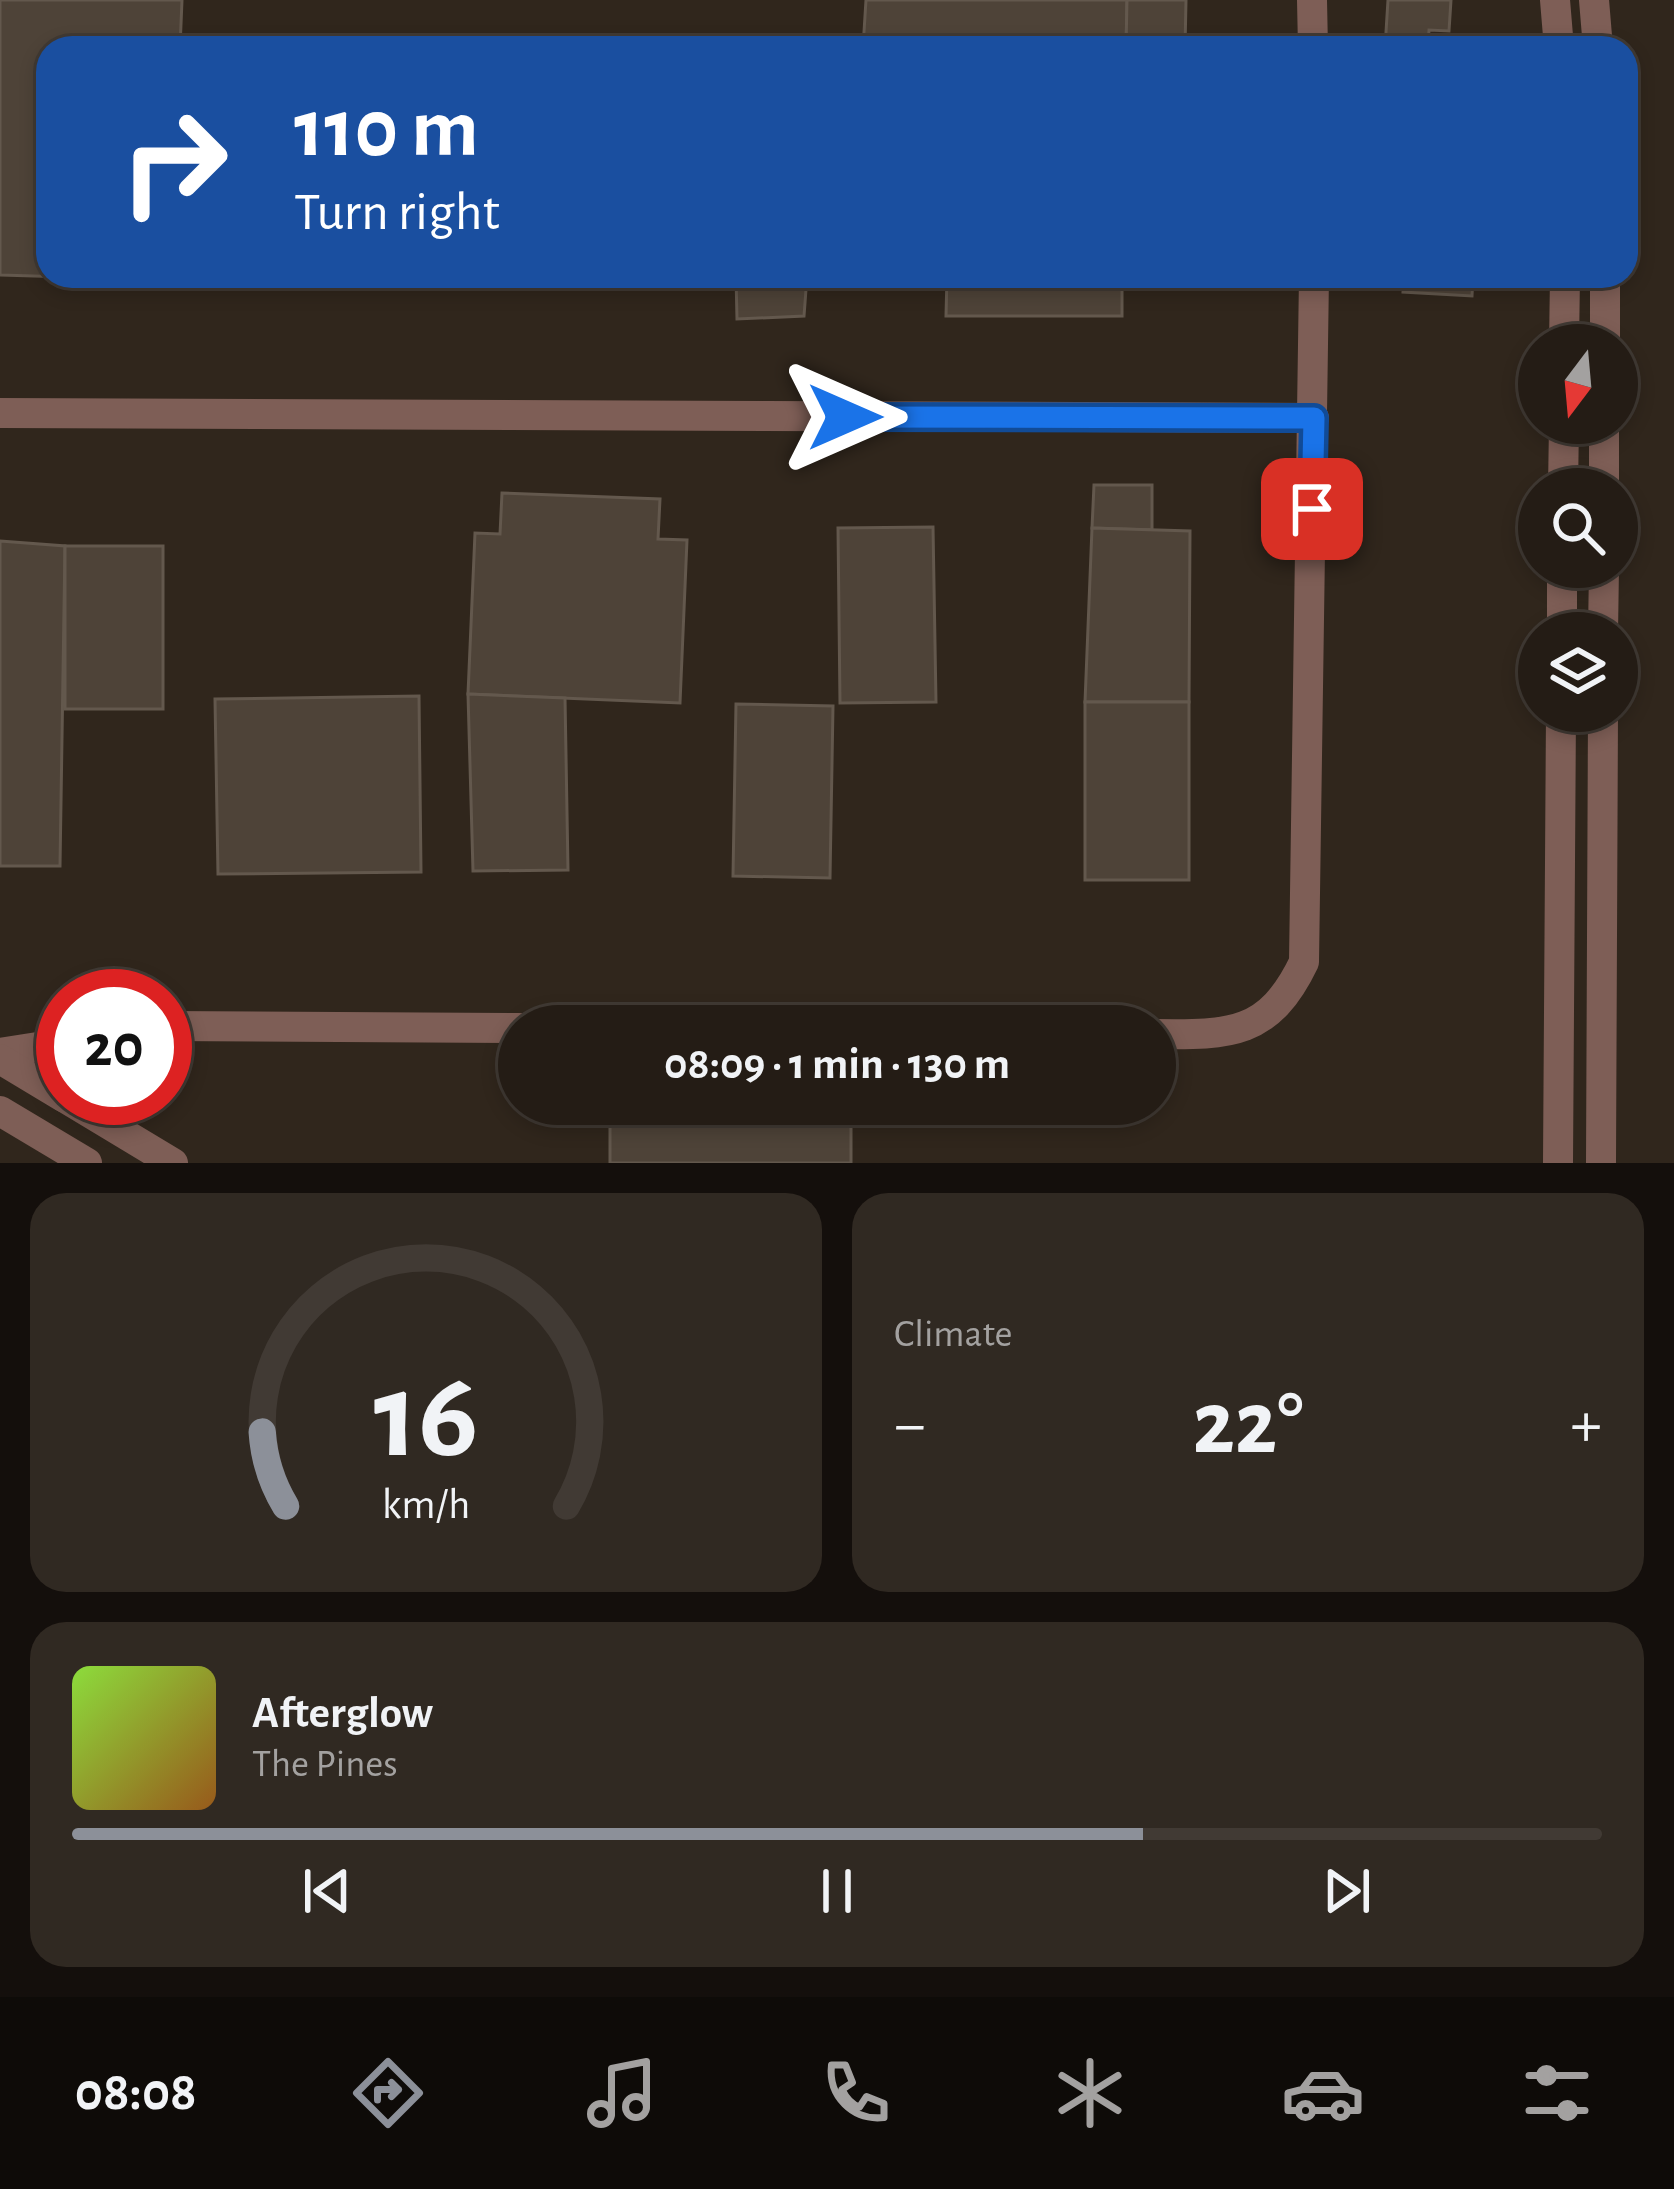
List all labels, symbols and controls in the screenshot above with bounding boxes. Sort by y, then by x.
icon: right [96,84,252,240]
text: 110 m [294,88,479,172]
text: Turn right [294,186,500,240]
north arrow [1518,324,1638,444]
map controls [1518,324,1638,732]
position arrow [782,354,908,480]
pin [1261,458,1363,560]
button: search [1518,468,1638,588]
icon: arrive [1279,476,1345,542]
button: layers [1518,612,1638,732]
speed limit sign: 20 [36,969,192,1125]
text: 08:09 · 1 min · 130 m [664,1042,1010,1087]
text: Climate [894,1315,1012,1354]
text: 16 [373,1355,479,1480]
text: 22° [1192,1380,1304,1470]
text: − [894,1392,926,1458]
text: + [1570,1392,1602,1458]
text: km/h [382,1483,470,1526]
text: Afterglow [252,1691,433,1736]
text: The Pines [252,1745,398,1784]
icon: previous [294,1858,360,1924]
icon: pause [804,1858,870,1924]
icon: next [1314,1858,1380,1924]
icon: directions [346,2051,430,2135]
icon: music [580,2051,664,2135]
icon: phone [814,2051,898,2135]
icon: climate [1048,2051,1132,2135]
icon: car [1281,2051,1365,2135]
icon: filters [1515,2051,1599,2135]
text: 08:08 [75,2066,197,2120]

